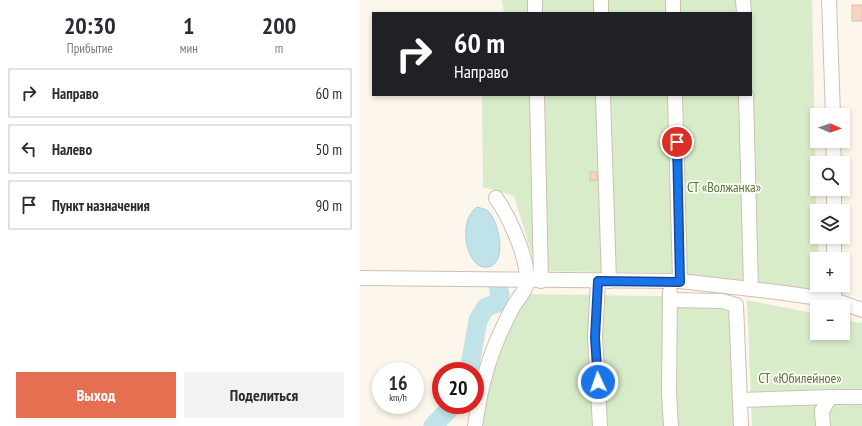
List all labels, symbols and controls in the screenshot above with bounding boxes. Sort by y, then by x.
text: 20:30 [64,10,116,41]
text: 1 [183,10,194,41]
text: 200 [262,10,296,41]
text: 60 m [454,24,505,61]
icon: right [388,28,440,80]
text: Прибытие [67,40,113,57]
text: мин [180,40,198,57]
text: m [275,40,283,57]
text: Направо [454,60,509,83]
icon: right [18,82,40,104]
text: Направо [52,84,99,103]
text: 60 m [316,84,342,103]
north arrow [810,108,850,148]
map controls [810,108,850,340]
pin [660,125,694,159]
icon: arrive [666,131,688,153]
icon: left [18,138,40,160]
text: Налево [52,140,92,159]
text: 50 m [316,140,342,159]
button: search [810,156,850,196]
park label: СТ «Волжанка» [687,178,761,196]
icon: arrive [18,194,40,216]
text: Пункт назначения [52,196,150,215]
text: 90 m [316,196,342,215]
button: layers [810,204,850,244]
button: + [810,252,850,292]
button: − [810,300,850,340]
position arrow [577,361,619,403]
speed limit sign: 20 [432,362,484,414]
park label: СТ «Юбилейное» [758,369,842,387]
text: 16 [388,370,408,396]
button: Выход [16,372,176,418]
button: Поделиться [184,372,344,418]
text: km/h [389,391,407,404]

